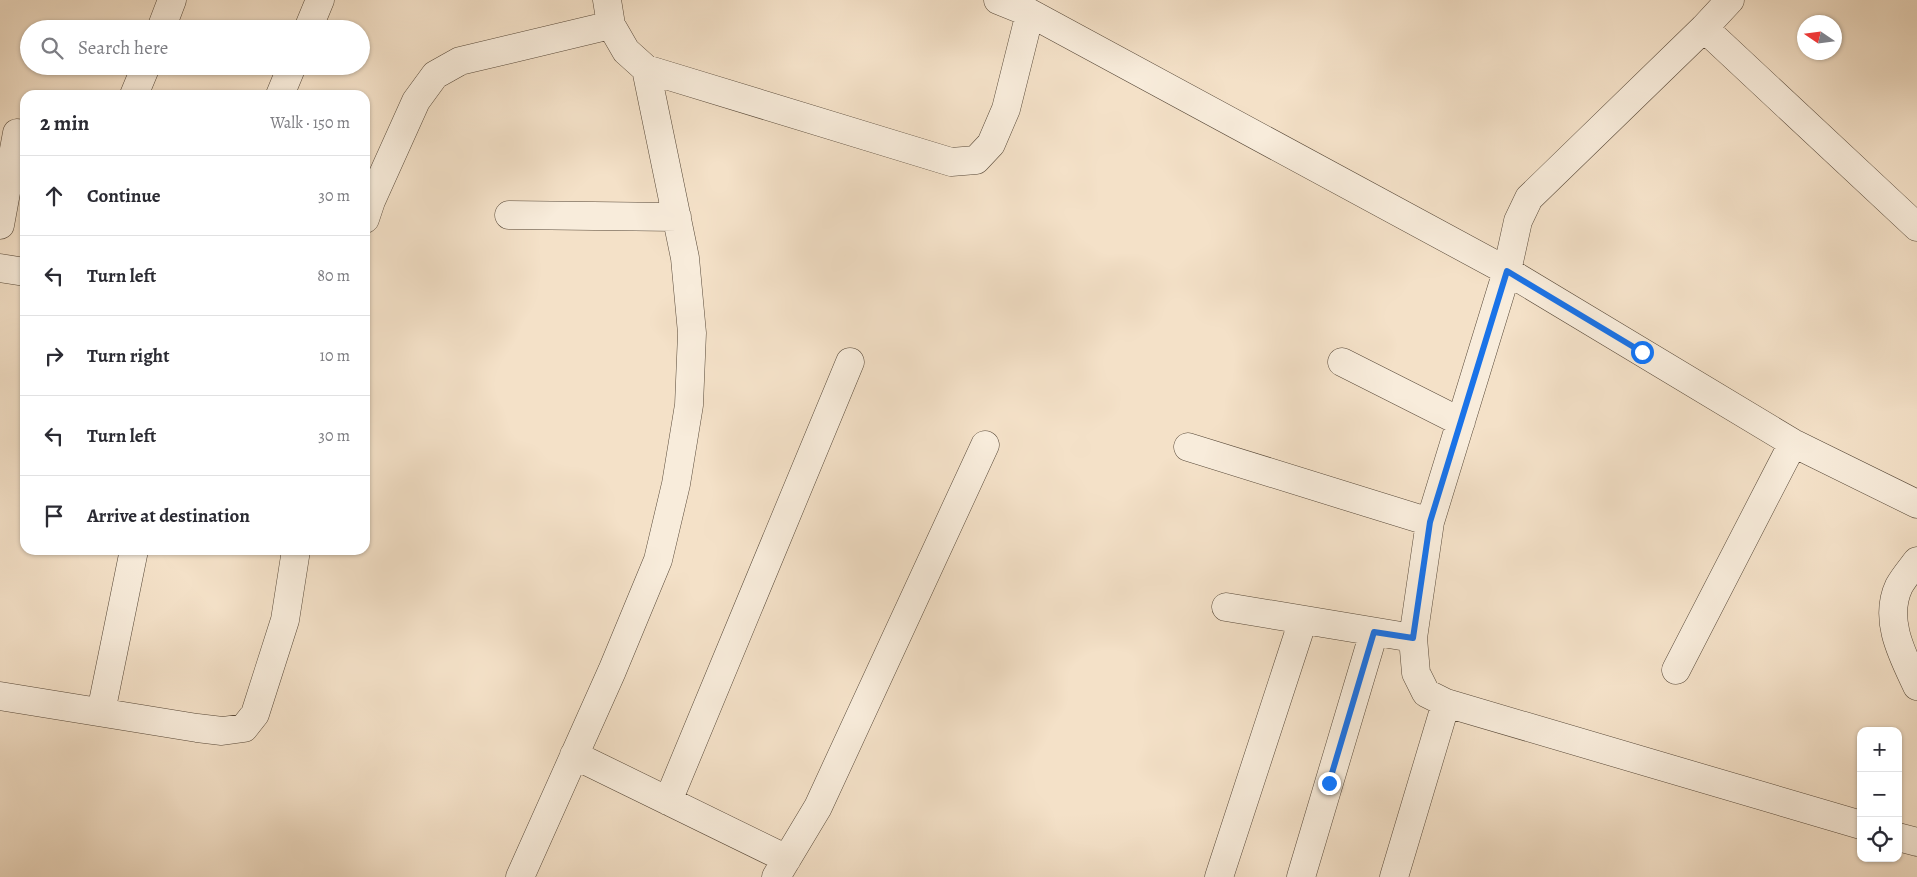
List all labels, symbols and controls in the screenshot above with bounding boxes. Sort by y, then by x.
north arrow [1797,15,1842,60]
search box [20,20,370,75]
icon: search [38,34,66,62]
text: Search here [78,35,168,61]
text: 2 min [40,109,89,137]
text: Walk · 150 m [270,112,350,134]
icon: ahead [40,182,68,210]
text: Continue [87,183,161,209]
text: 30 m [318,185,350,207]
icon: left [40,262,68,290]
text: Turn left [87,263,156,289]
text: 80 m [317,265,350,287]
route start [1631,341,1654,364]
icon: right [40,342,68,370]
text: Turn right [87,343,169,369]
text: 10 m [320,345,350,367]
icon: left [40,422,68,450]
text: Turn left [87,423,156,449]
text: 30 m [318,425,350,447]
icon: arrive [40,502,68,530]
text: Arrive at destination [87,503,250,529]
map controls [1857,727,1902,862]
button: + [1857,727,1902,772]
route end [1318,772,1341,795]
button: − [1857,772,1902,817]
button: locate [1857,817,1902,862]

